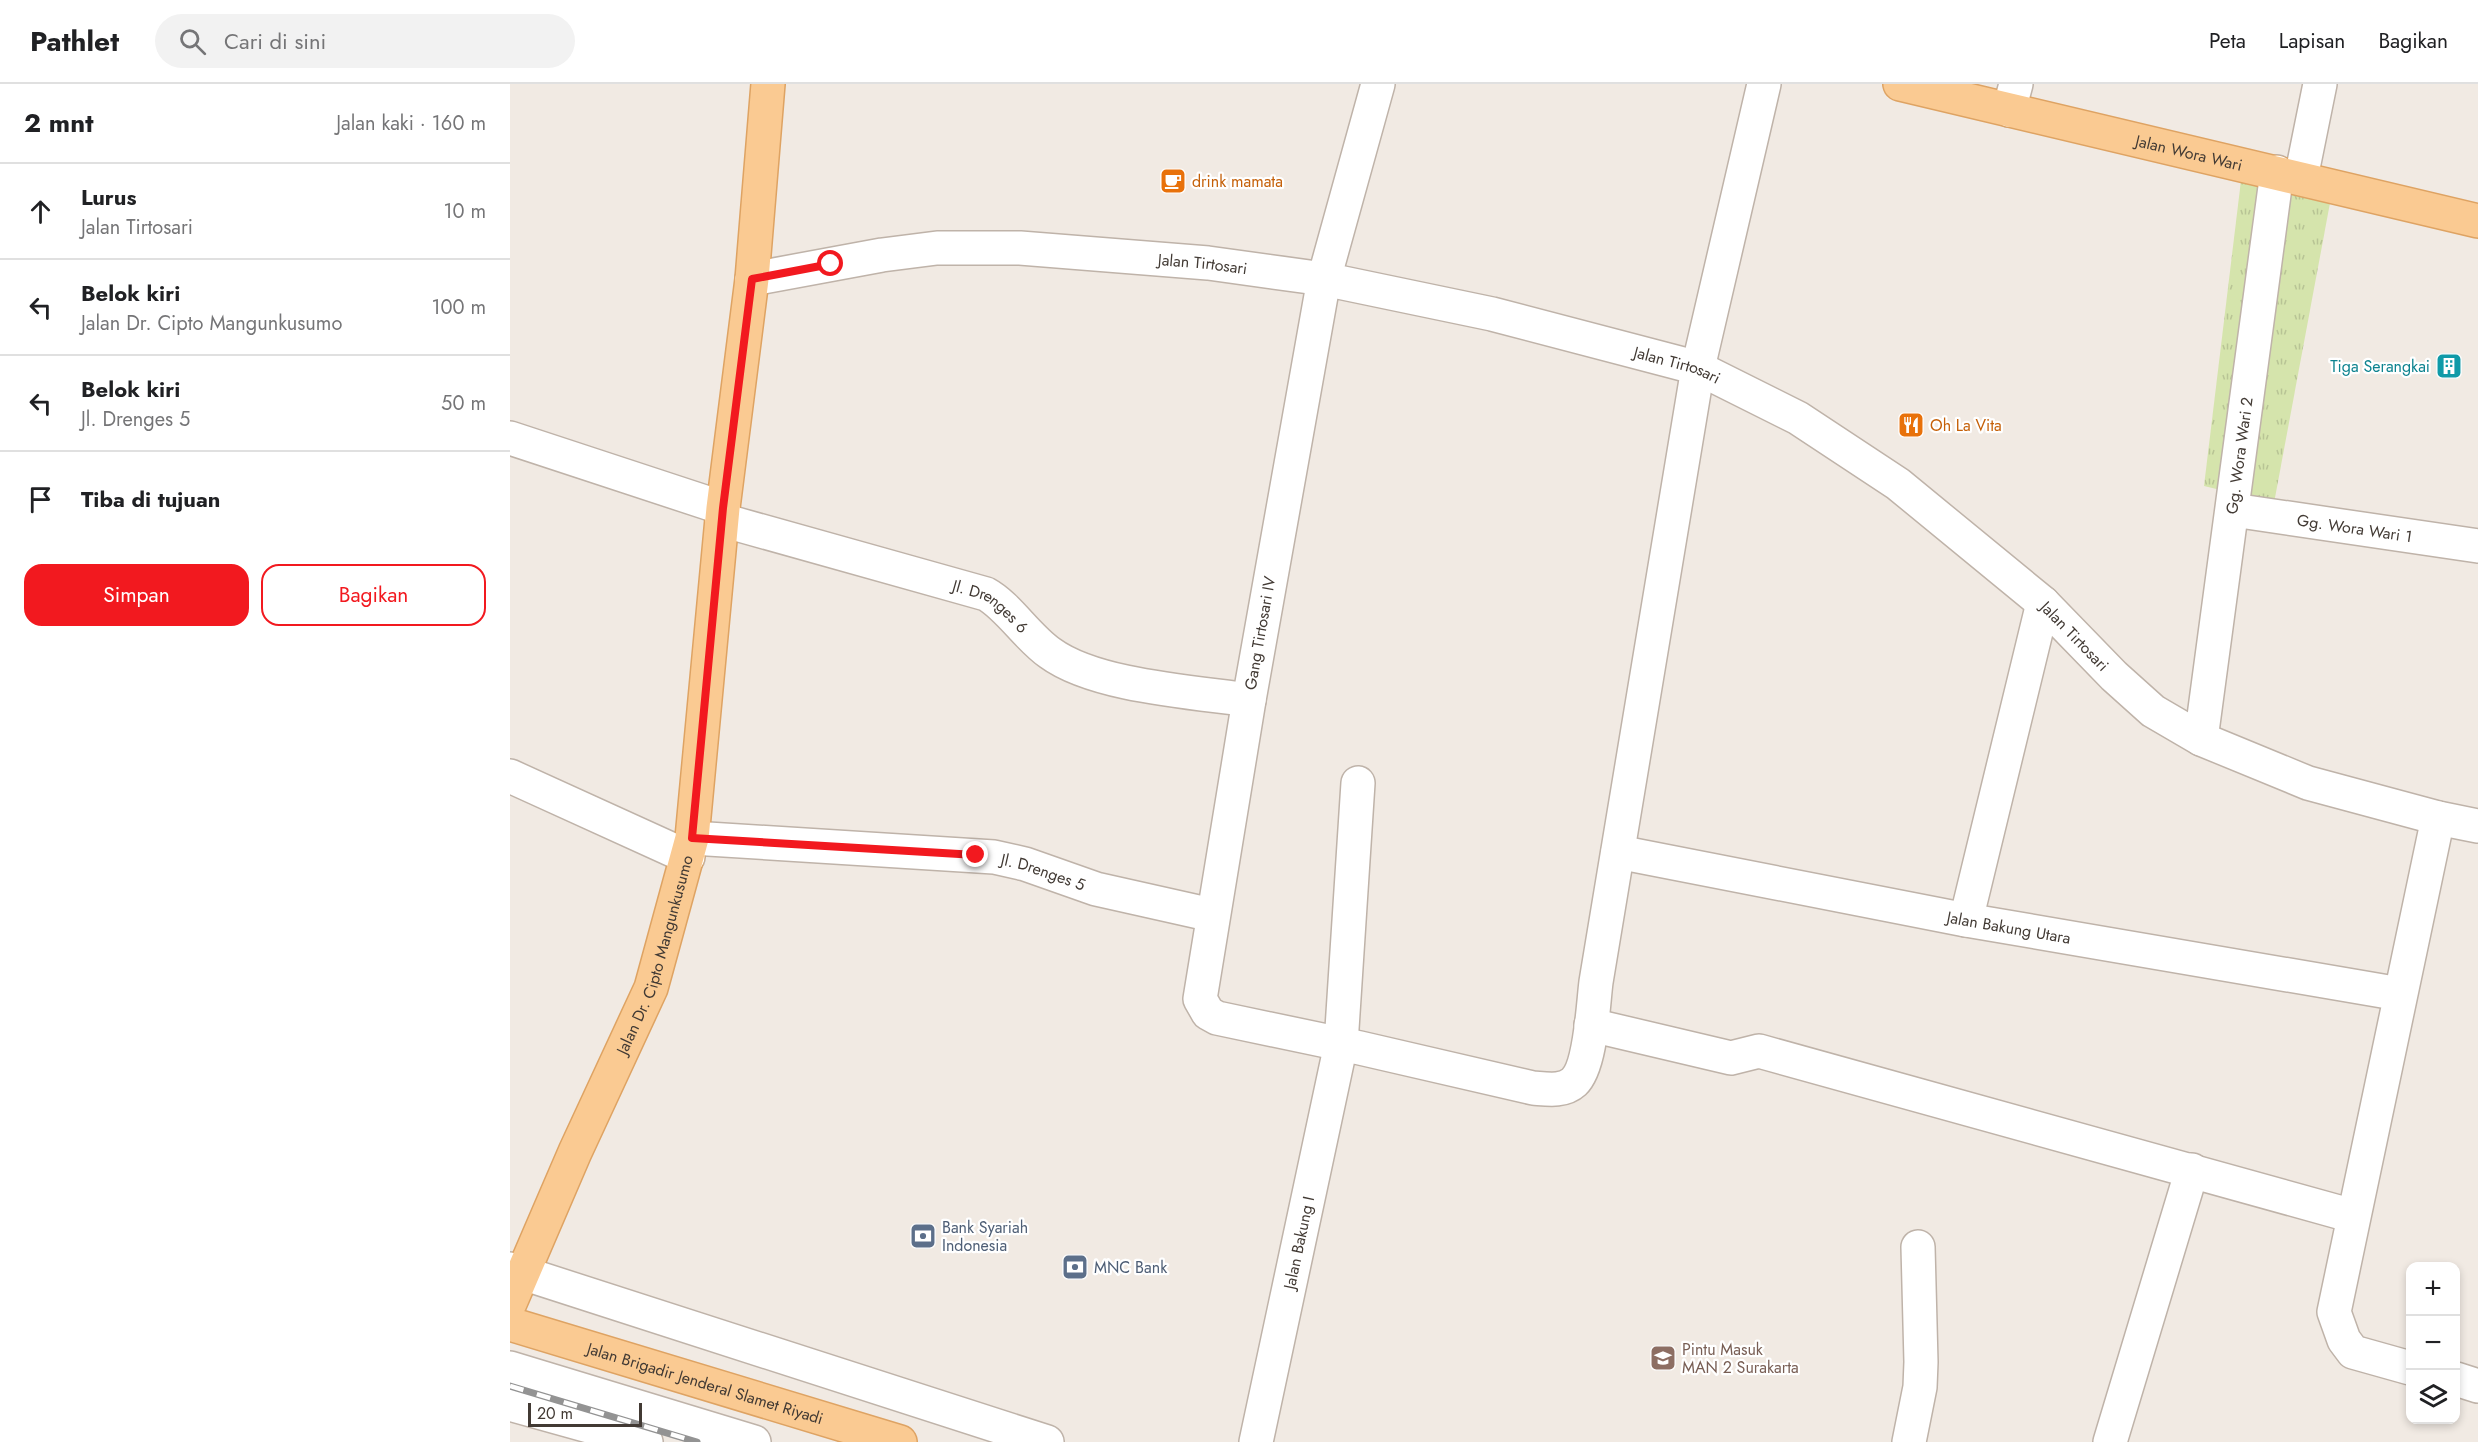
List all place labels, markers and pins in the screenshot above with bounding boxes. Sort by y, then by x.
cafe icon: drink mamata [1158,166,1188,196]
place label: drink mamata [1192,170,1283,193]
building icon: Tiga Serangkai [2434,351,2464,381]
place label: Tiga Serangkai [2330,355,2430,378]
restaurant icon: Oh La Vita [1896,410,1926,440]
place label: Oh La Vita [1930,414,2002,437]
place label: Bank Syariah Indonesia [942,1216,1028,1257]
bank icon: Bank Syariah Indonesia [908,1221,938,1251]
bank icon: MNC Bank [1060,1252,1090,1282]
place label: MNC Bank [1094,1256,1168,1279]
place label: Pintu Masuk MAN 2 Surakarta [1682,1338,1799,1379]
school or university icon: Pintu Masuk MAN 2 Surakarta [1648,1343,1678,1373]

